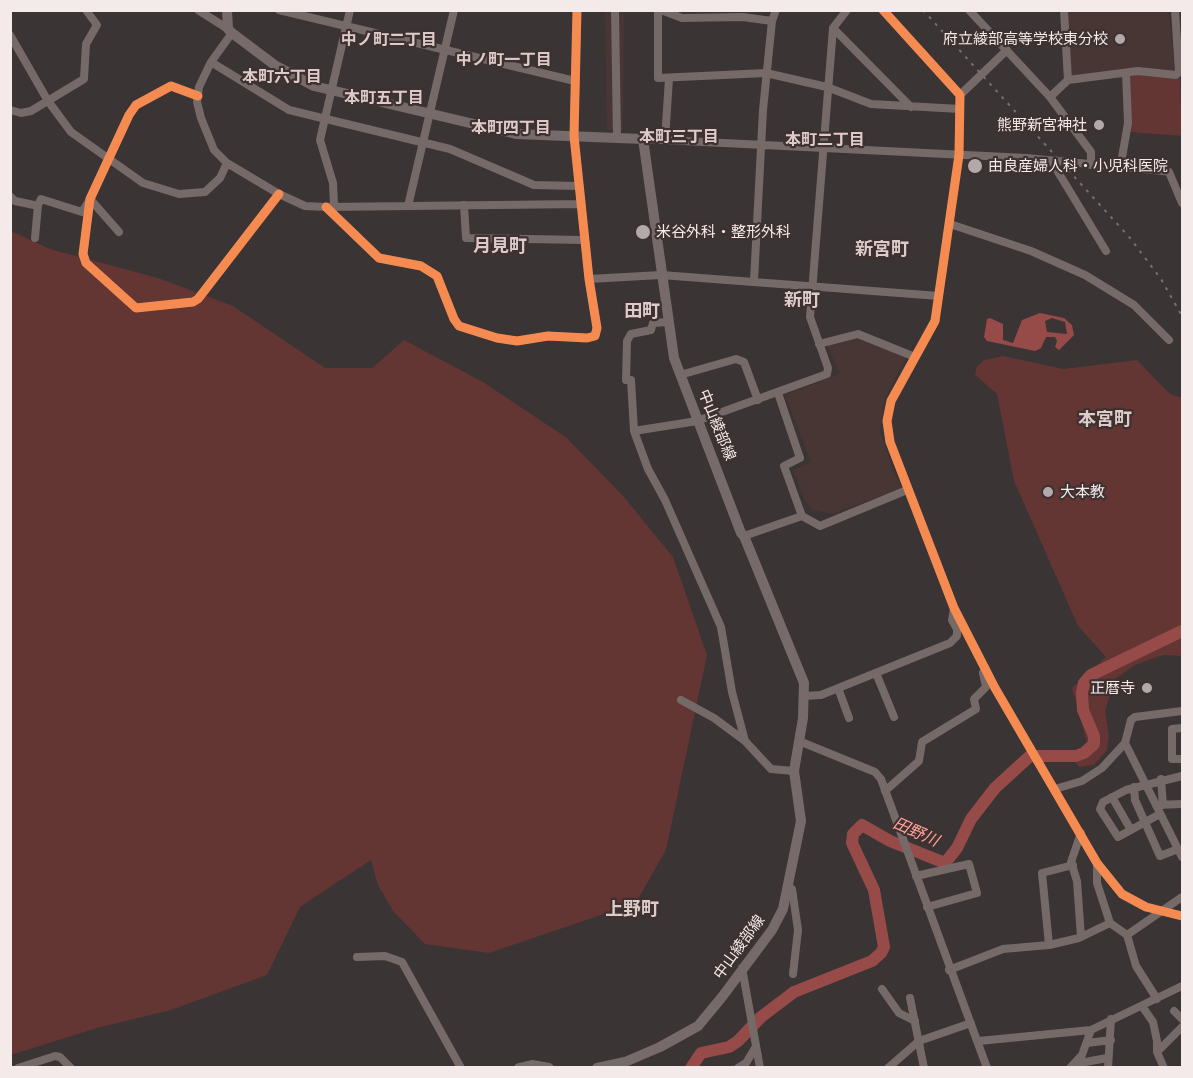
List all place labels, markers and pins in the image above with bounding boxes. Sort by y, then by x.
place label: 府立綾部高等学校東分校 [943,30,1108,48]
marker: 府立綾部高等学校東分校 [1113,32,1127,46]
place label: 熊野新宮神社 [997,116,1087,134]
marker: 熊野新宮神社 [1092,118,1106,132]
marker: 由良産婦人科・小児科医院 [966,157,984,175]
place label: 由良産婦人科・小児科医院 [988,157,1168,175]
marker: 米谷外科・整形外科 [634,223,652,241]
place label: 米谷外科・整形外科 [656,223,791,241]
place label: 大本教 [1060,483,1105,501]
marker: 大本教 [1041,485,1055,499]
place label: 正暦寺 [1090,679,1135,697]
marker: 正暦寺 [1140,681,1154,695]

